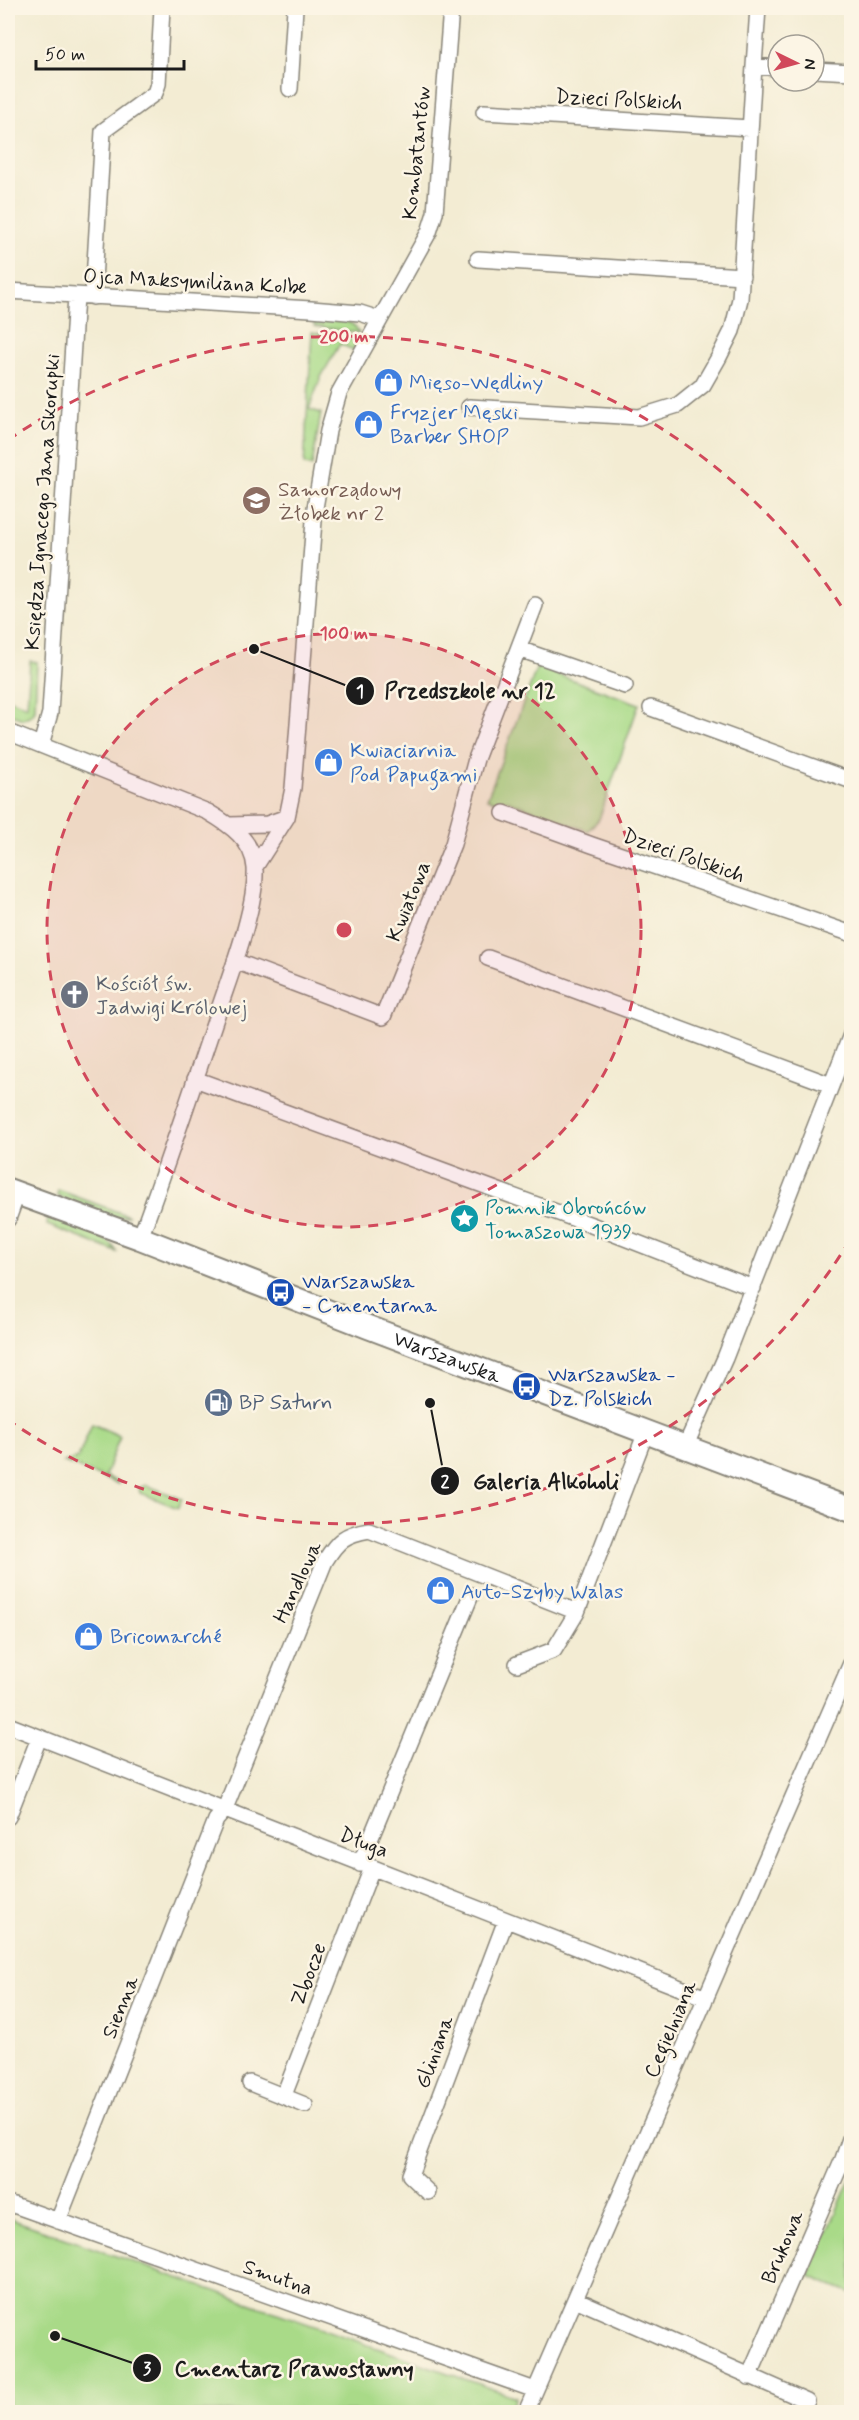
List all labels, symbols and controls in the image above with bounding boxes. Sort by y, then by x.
scale bar [36,33,184,71]
north arrow [766,33,826,93]
text: 50 m [45,43,85,67]
text: N [799,58,820,70]
street label: Dzieci Polskich [555,83,683,117]
street label: Kombatantów [396,85,438,221]
street label: Ojca Maksymiliana Kolbe [82,262,308,302]
text: 200 m [319,325,369,349]
street label: Księdza Ignacego Jana Skorupki [19,353,67,651]
shop icon: Mięso-Wędliny [372,366,404,398]
place label: Mięso-Wędliny [409,369,543,397]
place label: Fryzjer Męski Barber SHOP [390,399,518,451]
shop icon: Fryzjer Męski Barber SHOP [353,408,385,440]
place label: Samorządowy Żłobek nr 2 [278,476,402,528]
school or university icon: Samorządowy Żłobek nr 2 [241,485,273,517]
text: 100 m [320,622,368,646]
callout: Przedszkole nr 12 [345,671,564,711]
text: Przedszkole nr 12 [384,678,556,706]
text: 1 [356,680,364,704]
place label: Kwiaciarnia Pod Papugami [350,737,478,791]
shop icon: Kwiaciarnia Pod Papugami [313,746,345,778]
street label: Dzieci Polskich [619,822,748,890]
street label: Kwiatowa [380,857,438,946]
centre of rings [334,920,354,940]
place label: Kościół św. Jadwigi Królowej [96,970,247,1022]
church icon: Kościół św. Jadwigi Królowej [59,979,91,1011]
place label: Pomnik Obrońców Tomaszowa 1939 [485,1194,646,1246]
place icon: Pomnik Obrońców Tomaszowa 1939 [448,1203,480,1235]
place label: Warszawska - Cmentarna [302,1268,437,1320]
bus stop icon: Warszawska - Cmentarna [265,1277,297,1309]
street label: Warszawska [389,1325,505,1391]
place label: Warszawska - Dz. Polskich [548,1361,676,1413]
bus stop icon: Warszawska - Dz. Polskich [511,1370,543,1402]
fuel station icon: BP Saturn [202,1386,234,1418]
place label: BP Saturn [239,1389,333,1417]
callout: Galeria Alkoholi [430,1461,631,1501]
text: Galeria Alkoholi [473,1469,619,1497]
text: 2 [441,1470,450,1494]
street label: Handlowa [267,1537,329,1628]
shop icon: Auto-Szyby Walas [424,1575,456,1607]
place label: Auto-Szyby Walas [461,1578,623,1606]
shop icon: Bricomarché [73,1620,105,1652]
place label: Bricomarché [110,1623,222,1651]
street label: Długa [335,1821,392,1865]
street label: Zbocze [284,1939,334,2010]
street label: Sienna [96,1971,146,2043]
street label: Cegielniana [638,1976,706,2083]
street label: Gliniana [409,2012,461,2093]
street label: Brukowa [755,2206,811,2288]
street label: Smutna [239,2253,316,2303]
callout: Cmentarz Prawosławny [132,2348,425,2388]
text: Cmentarz Prawosławny [174,2356,414,2384]
text: 3 [143,2357,152,2381]

